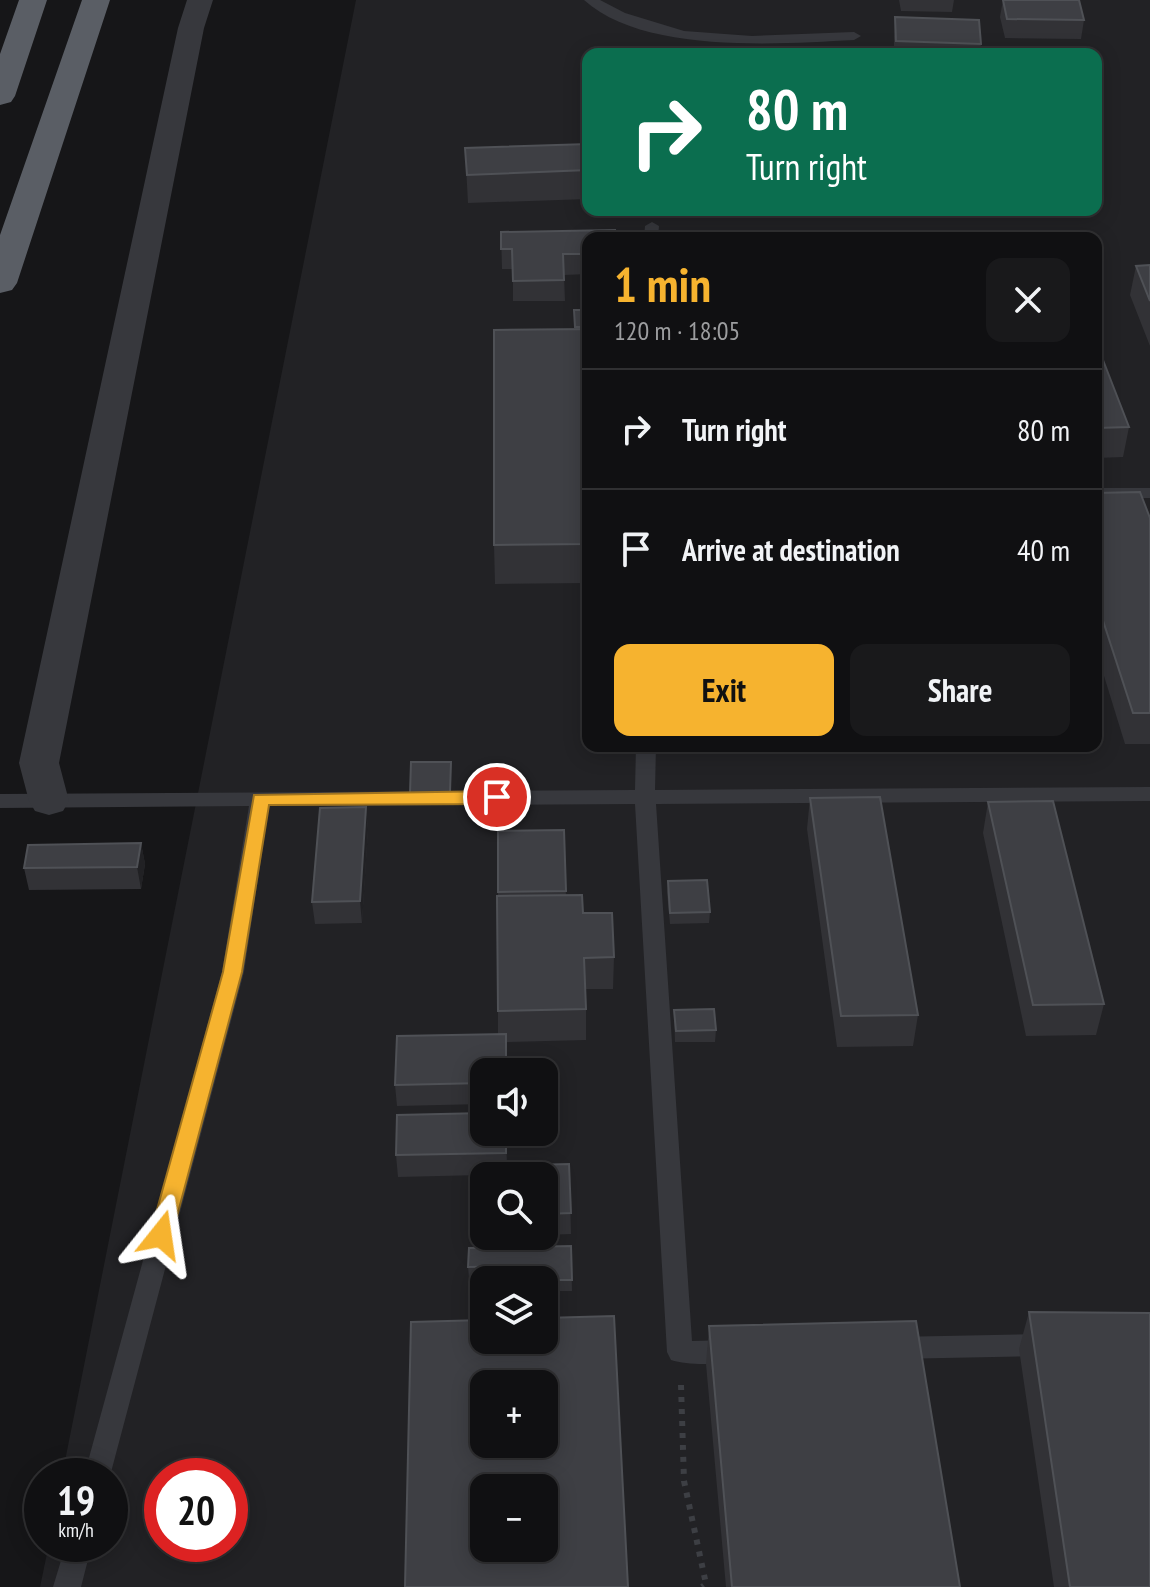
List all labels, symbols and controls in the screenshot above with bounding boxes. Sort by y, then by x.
text: 80 m [746,73,848,145]
icon: right [614,80,718,184]
text: Turn right [746,143,867,190]
text: 1 min [614,253,711,315]
button: close [986,258,1070,342]
text: 120 m · 18:05 [614,314,740,347]
icon: right [614,407,658,451]
text: Turn right [682,410,786,449]
text: 80 m [1017,410,1070,449]
icon: arrive [614,527,658,571]
text: Arrive at destination [682,530,900,569]
text: 40 m [1017,530,1070,569]
button: Exit [614,644,834,736]
button: Share [850,644,1070,736]
pin [463,763,531,831]
icon: arrive [475,775,519,819]
map controls [470,1058,558,1562]
button: sound [470,1058,558,1146]
button: search [470,1162,558,1250]
position arrow [119,1193,203,1277]
button: layers [470,1266,558,1354]
button: + [470,1370,558,1458]
speed limit sign: 20 [144,1458,248,1562]
text: 19 [57,1474,95,1526]
button: − [470,1474,558,1562]
text: km/h [58,1517,94,1543]

